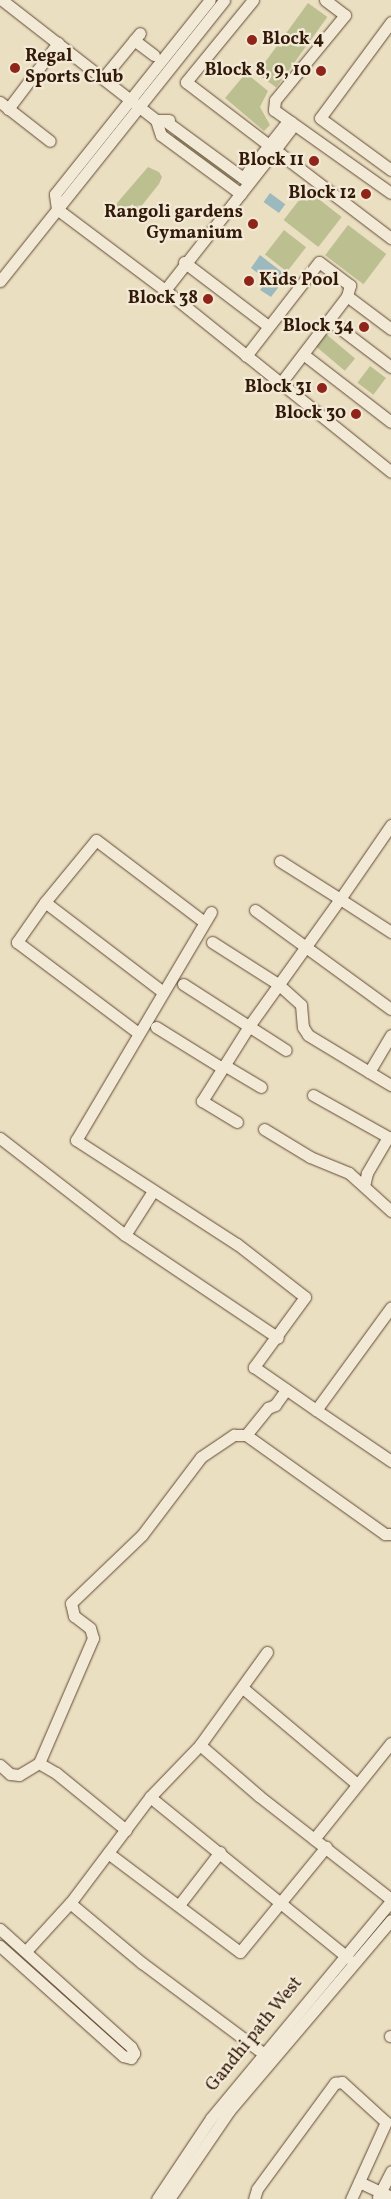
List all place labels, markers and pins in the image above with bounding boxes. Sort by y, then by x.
place label: Block 4 [262,29,324,51]
marker: Block 4 [246,34,258,46]
place label: Regal Sports Club [25,47,123,90]
place label: Block 8, 9, 10 [204,60,311,82]
marker: Regal Sports Club [9,62,21,74]
marker: Block 8, 9, 10 [315,65,327,77]
place label: Block 11 [238,150,304,172]
marker: Block 11 [308,155,320,167]
place label: Block 12 [288,183,356,205]
marker: Block 12 [360,188,372,200]
place label: Rangoli gardens Gymanium [104,203,243,245]
marker: Rangoli gardens Gymanium [247,218,259,230]
place label: Kids Pool [259,270,339,292]
marker: Kids Pool [243,275,255,287]
place label: Block 38 [128,288,198,310]
marker: Block 38 [202,293,214,305]
place label: Block 34 [283,316,354,338]
marker: Block 34 [358,321,370,333]
place label: Block 31 [244,377,312,399]
marker: Block 31 [316,382,328,394]
place label: Block 30 [275,403,346,425]
marker: Block 30 [350,408,362,420]

